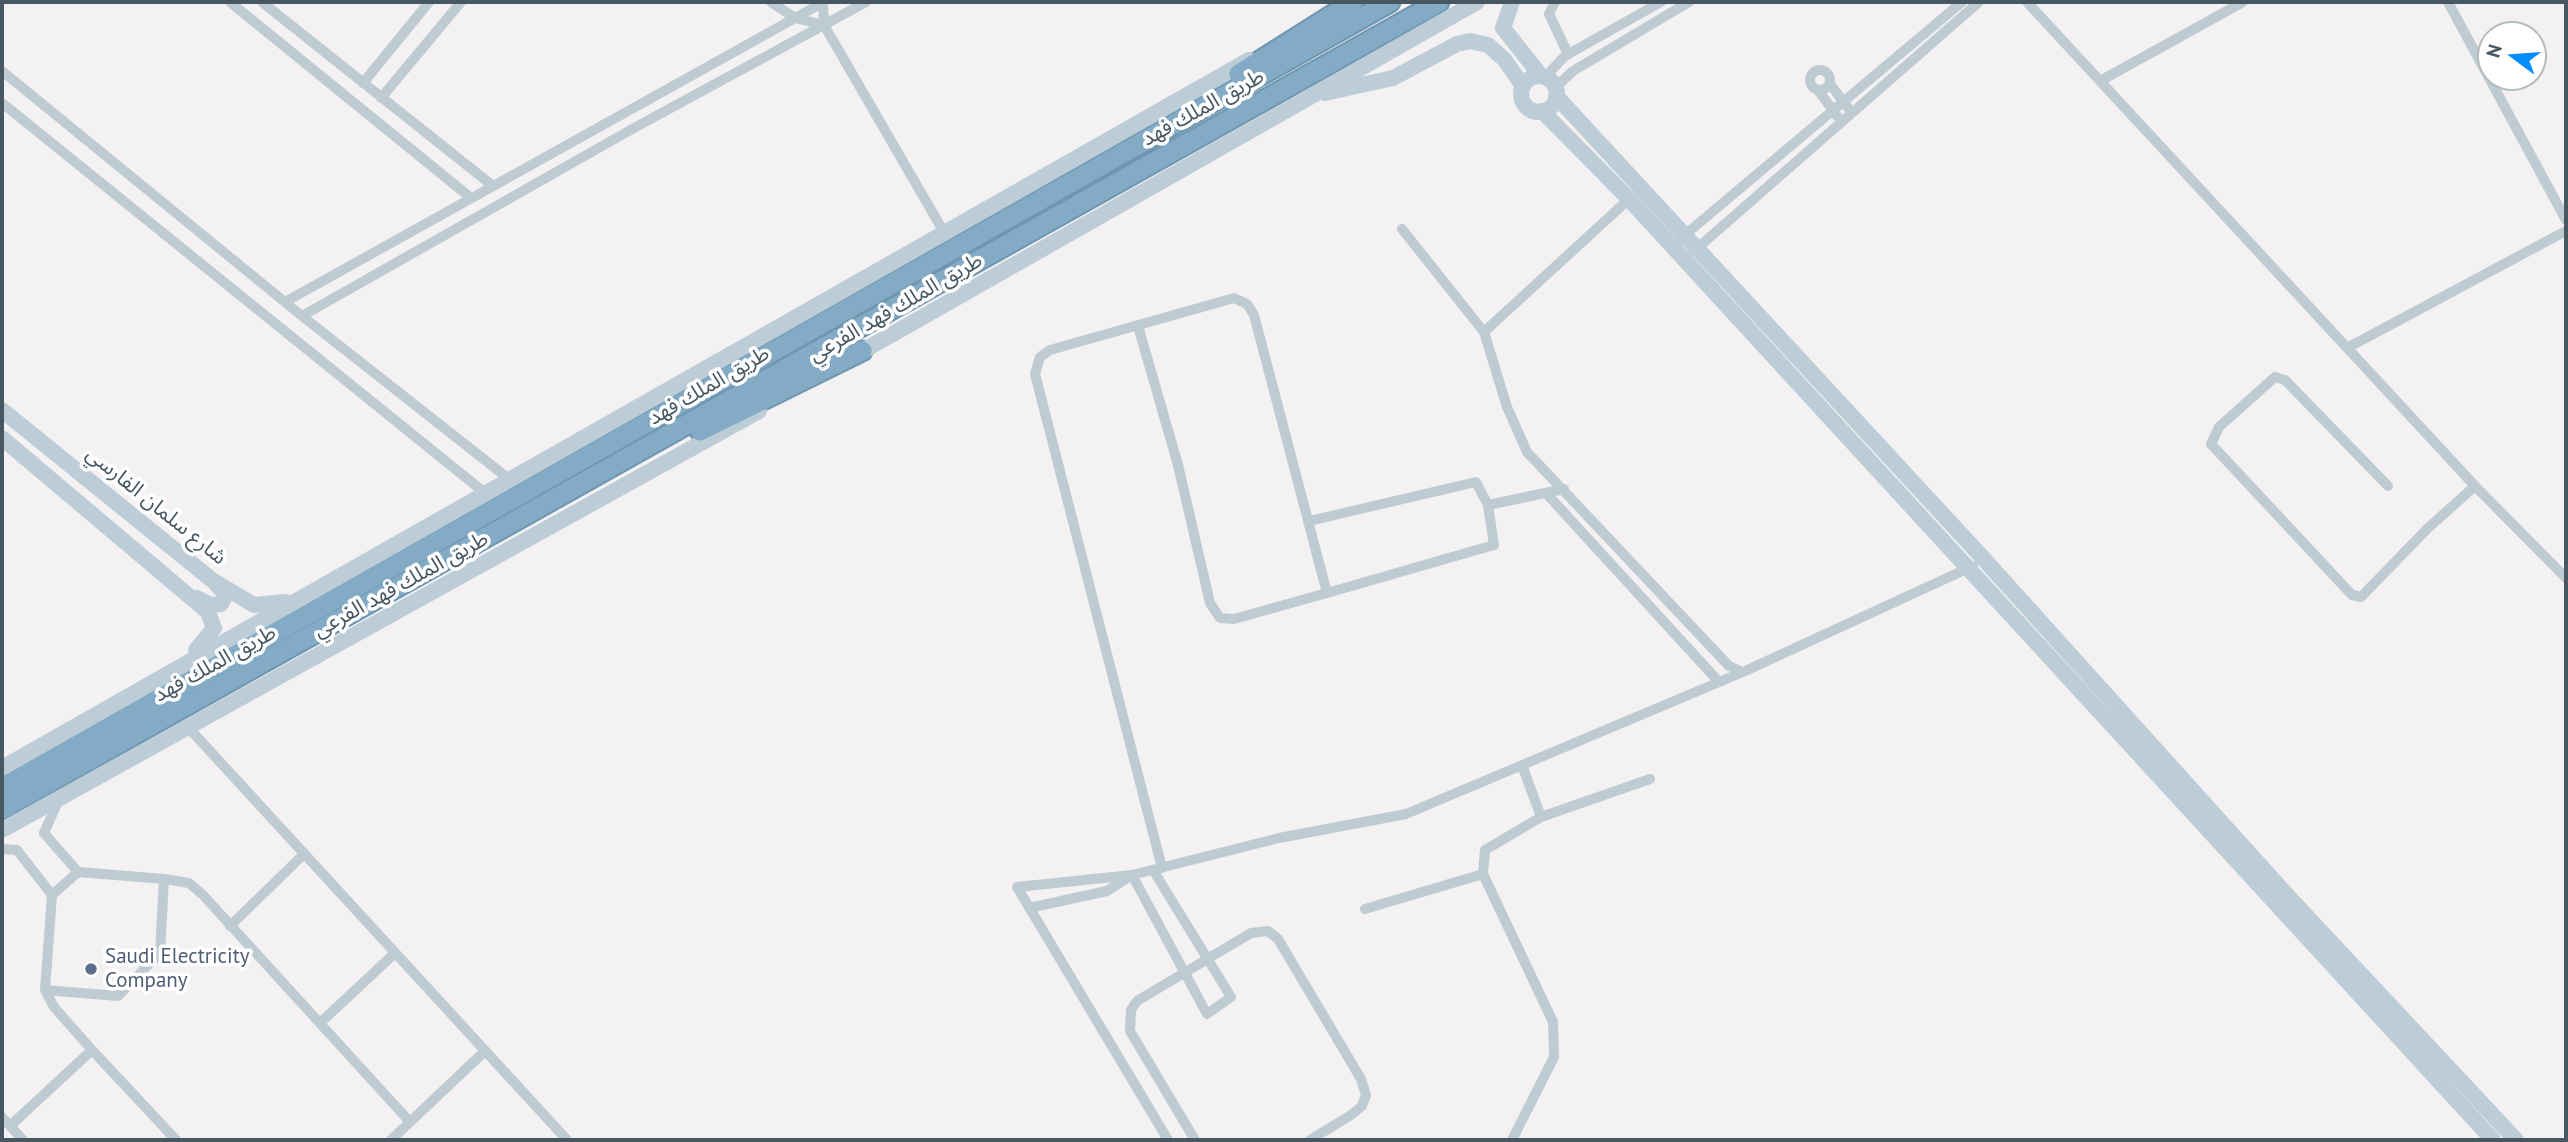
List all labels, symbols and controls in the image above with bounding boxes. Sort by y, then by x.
north arrow [2477,21,2547,91]
text: N [2480,41,2507,60]
street label: طريق الملك فهد [1137,64,1269,152]
street label: طريق الملك فهد الفرعي [805,248,987,368]
street label: طريق الملك فهد [644,341,774,431]
street label: شارع سلمان الفارسي [81,442,231,570]
street label: طريق الملك فهد الفرعي [309,526,493,644]
street label: طريق الملك فهد [149,620,281,708]
place label: Saudi Electricity Company [105,944,250,994]
marker: Saudi Electricity Company [83,961,99,977]

